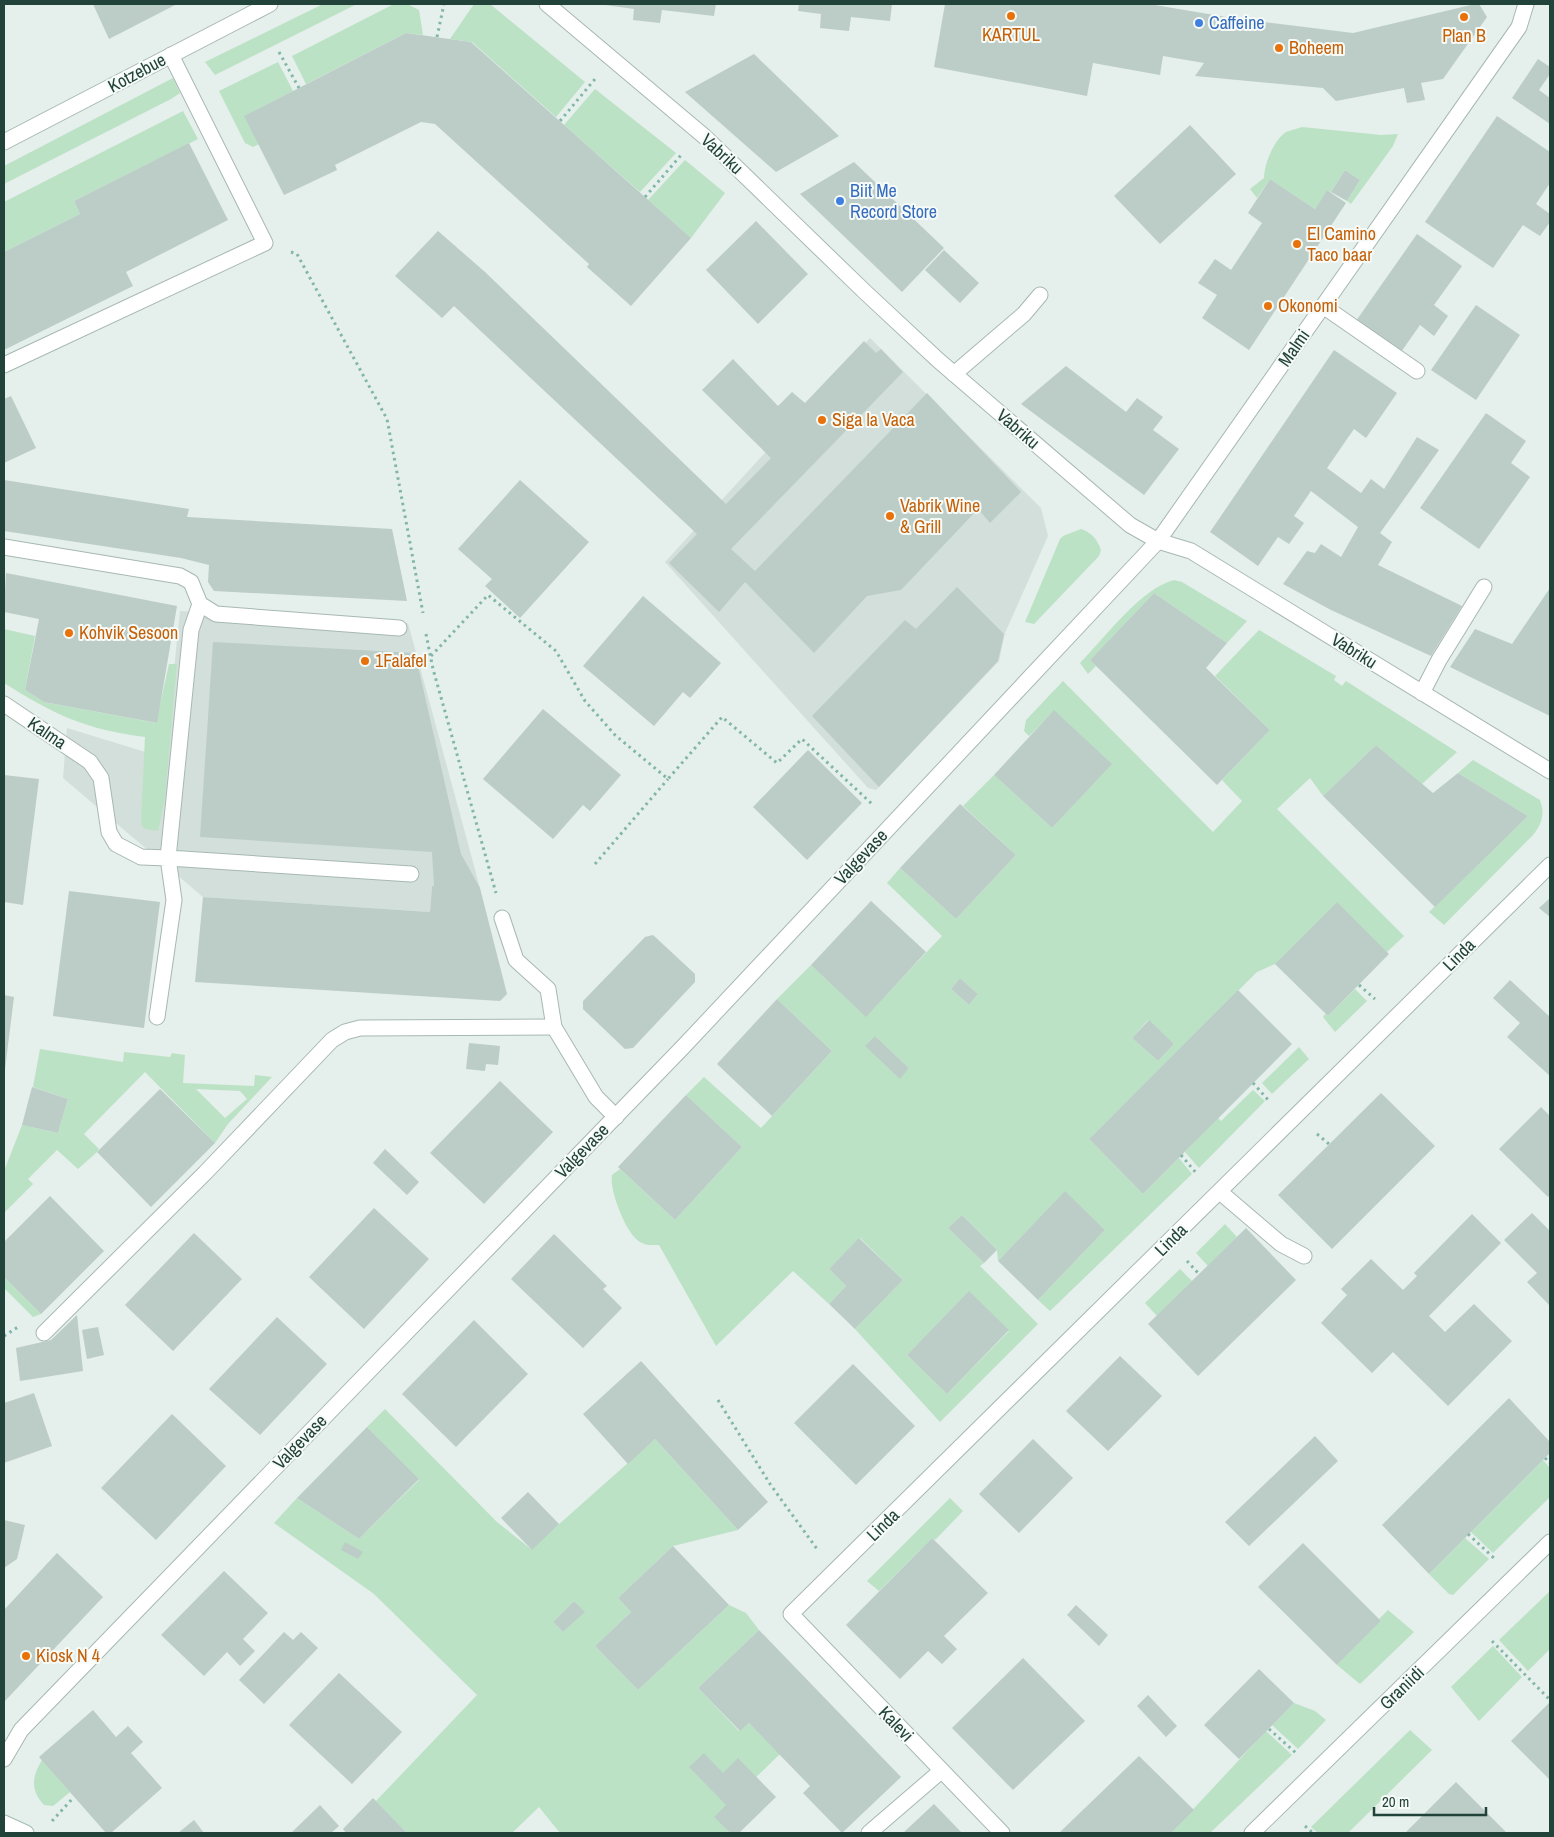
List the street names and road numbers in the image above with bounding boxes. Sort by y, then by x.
street label: Kotzebue [103,47,170,98]
street label: Vabriku [696,128,749,180]
street label: Malmi [1272,324,1315,371]
street label: Vabriku [991,403,1045,454]
street label: Vabriku [1327,627,1382,674]
street label: Kalma [23,711,72,755]
street label: Valgevase [828,823,893,890]
street label: Linda [1437,933,1481,977]
street label: Valgevase [549,1118,614,1184]
street label: Linda [1149,1218,1193,1262]
street label: Valgevase [267,1409,332,1475]
street label: Linda [861,1503,905,1546]
street label: Graniidi [1374,1660,1430,1715]
street label: Kalevi [873,1700,920,1747]

